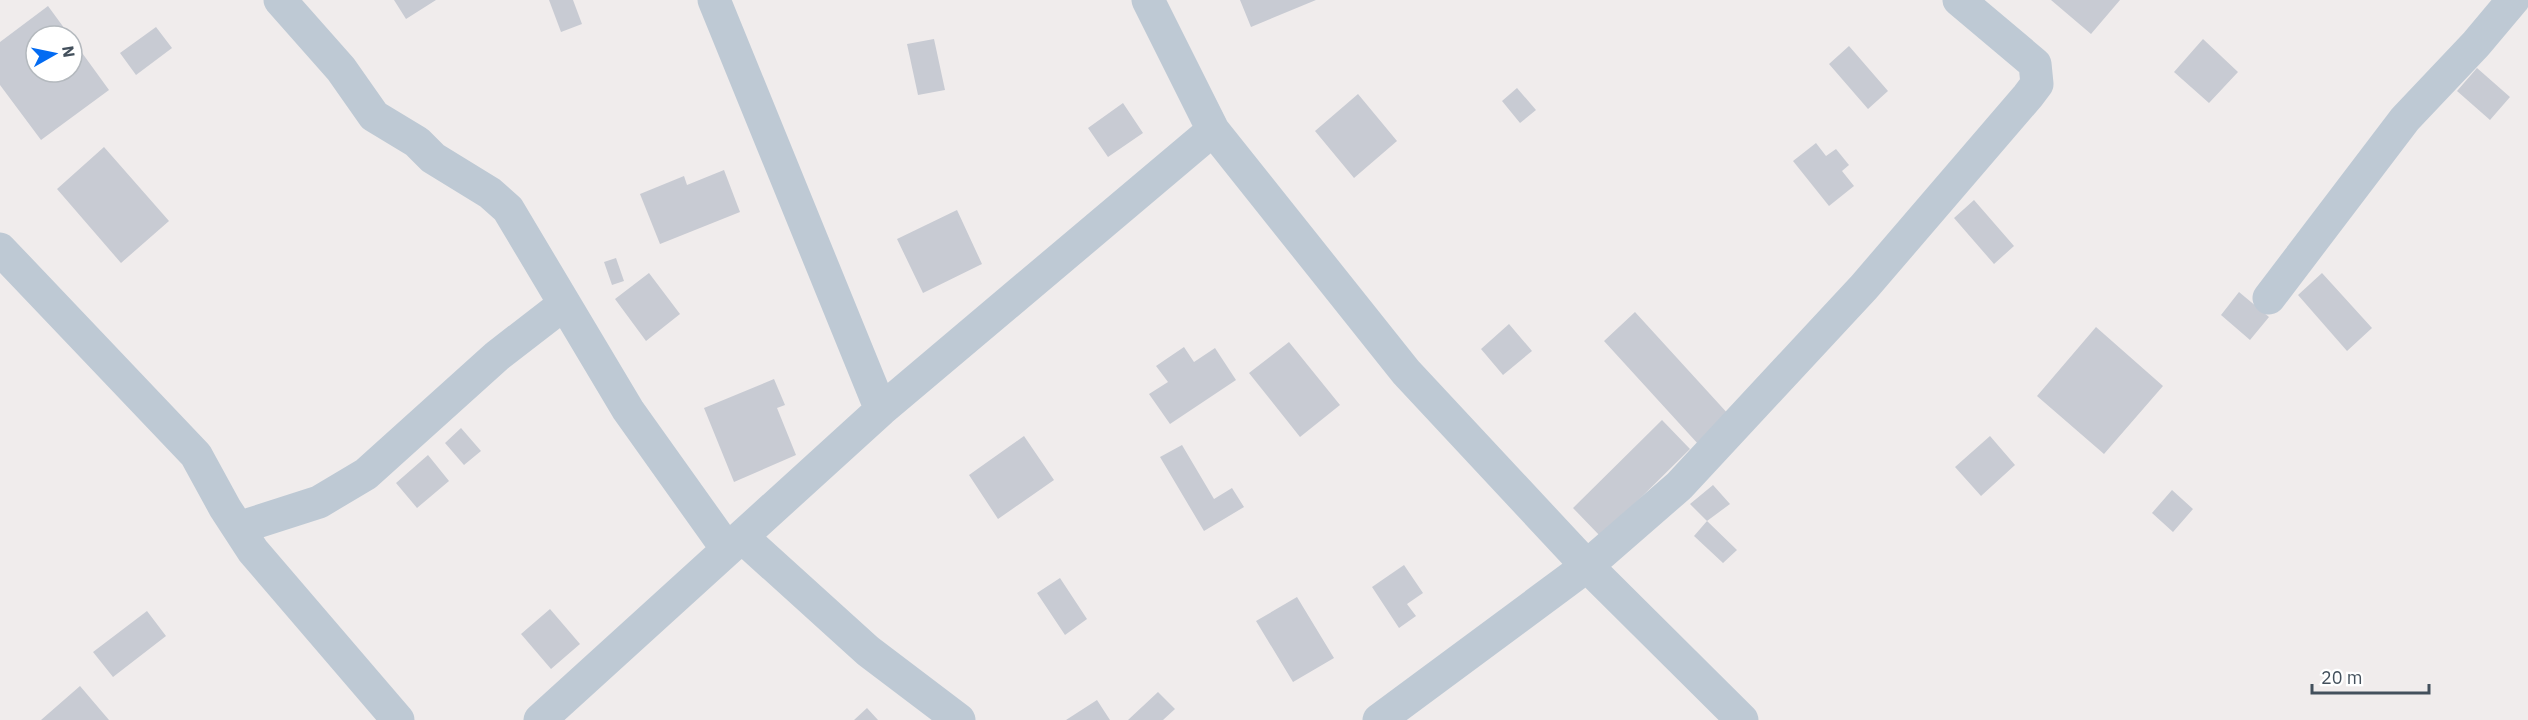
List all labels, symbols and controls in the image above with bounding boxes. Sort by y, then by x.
north arrow [24,24,84,84]
text: N [58,44,80,59]
scale bar [2312,657,2429,695]
text: 20 m [2321,666,2363,689]

